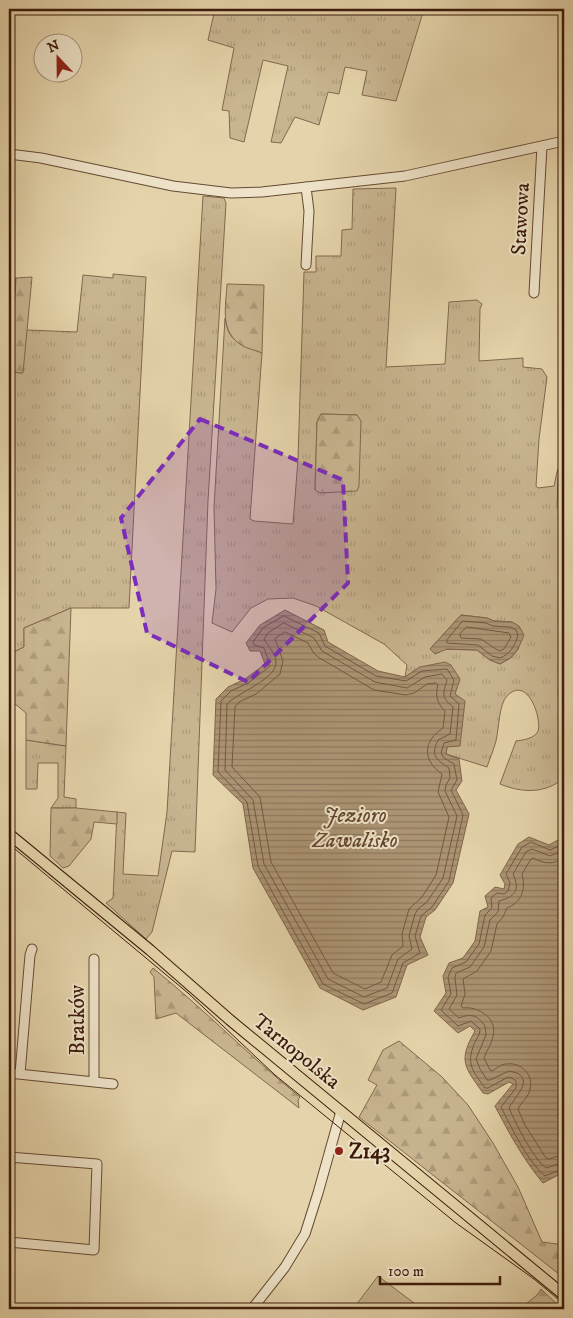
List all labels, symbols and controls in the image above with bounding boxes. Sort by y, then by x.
north arrow [32,32,82,82]
text: N [45,36,63,57]
street label: Stawowa [506,182,536,256]
water label: Jezioro Zawalisko [311,802,398,854]
street label: Bratków [65,984,91,1055]
street label: Tarnopolska [247,1009,345,1095]
place label: Z143 [349,1139,390,1165]
marker: Z143 [333,1145,345,1157]
scale bar [380,1253,500,1285]
text: 100 m [388,1262,424,1281]

